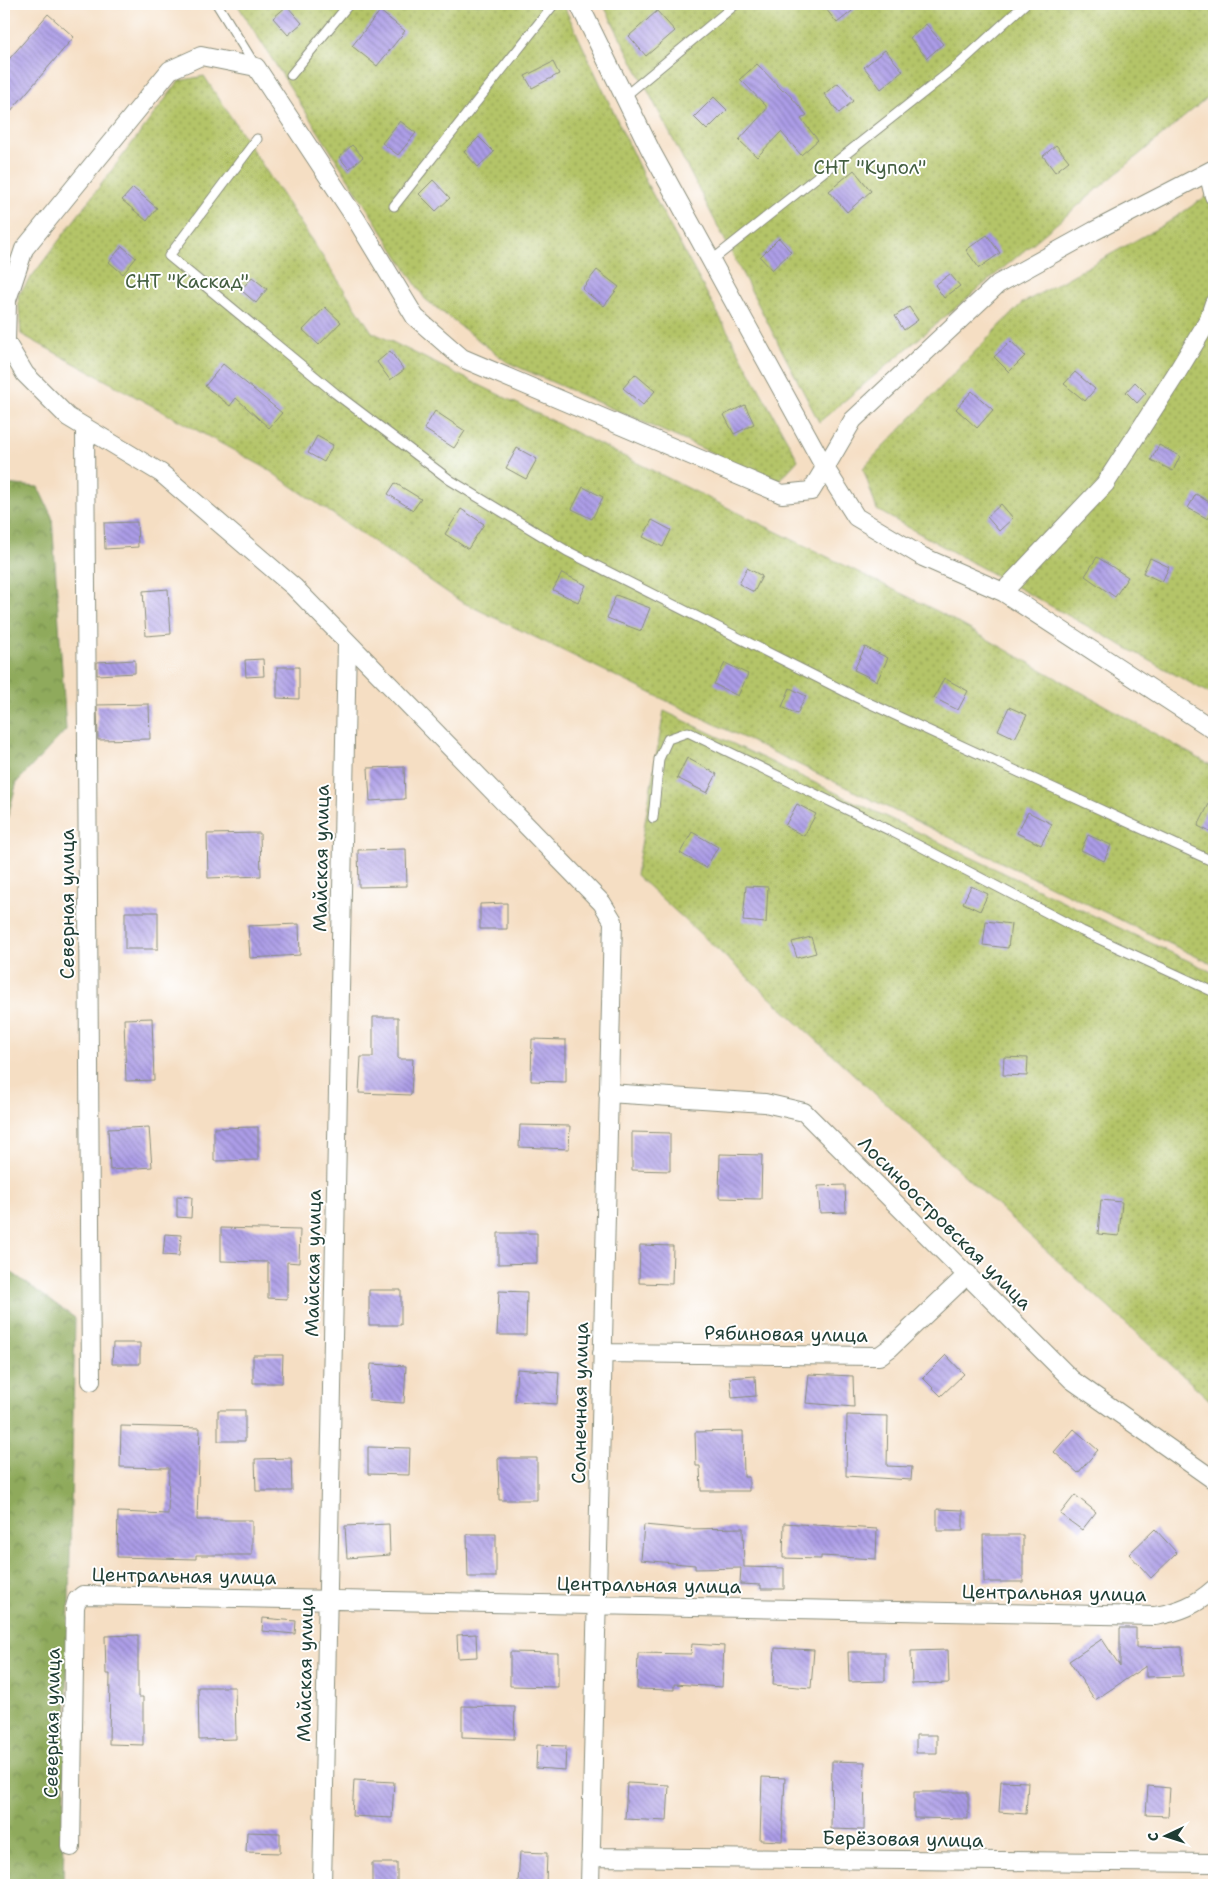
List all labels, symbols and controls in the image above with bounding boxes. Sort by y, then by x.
park label: СНТ "Купол" [814,155,926,180]
park label: СНТ "Каскад" [125,269,249,294]
street label: Майская улица [307,784,335,932]
street label: Северная улица [55,829,80,979]
street label: Лосиноостровская улица [853,1131,1037,1315]
street label: Майская улица [299,1189,327,1337]
street label: Рябиновая улица [704,1320,868,1348]
street label: Солнечная улица [566,1322,594,1484]
street label: Центральная улица [91,1562,277,1590]
street label: Центральная улица [556,1571,742,1599]
street label: Центральная улица [961,1579,1147,1607]
street label: Майская улица [291,1594,319,1742]
street label: Северная улица [38,1647,66,1798]
north arrow [1140,1812,1190,1862]
street label: Берёзовая улица [822,1825,984,1853]
text: С [1144,1832,1162,1842]

